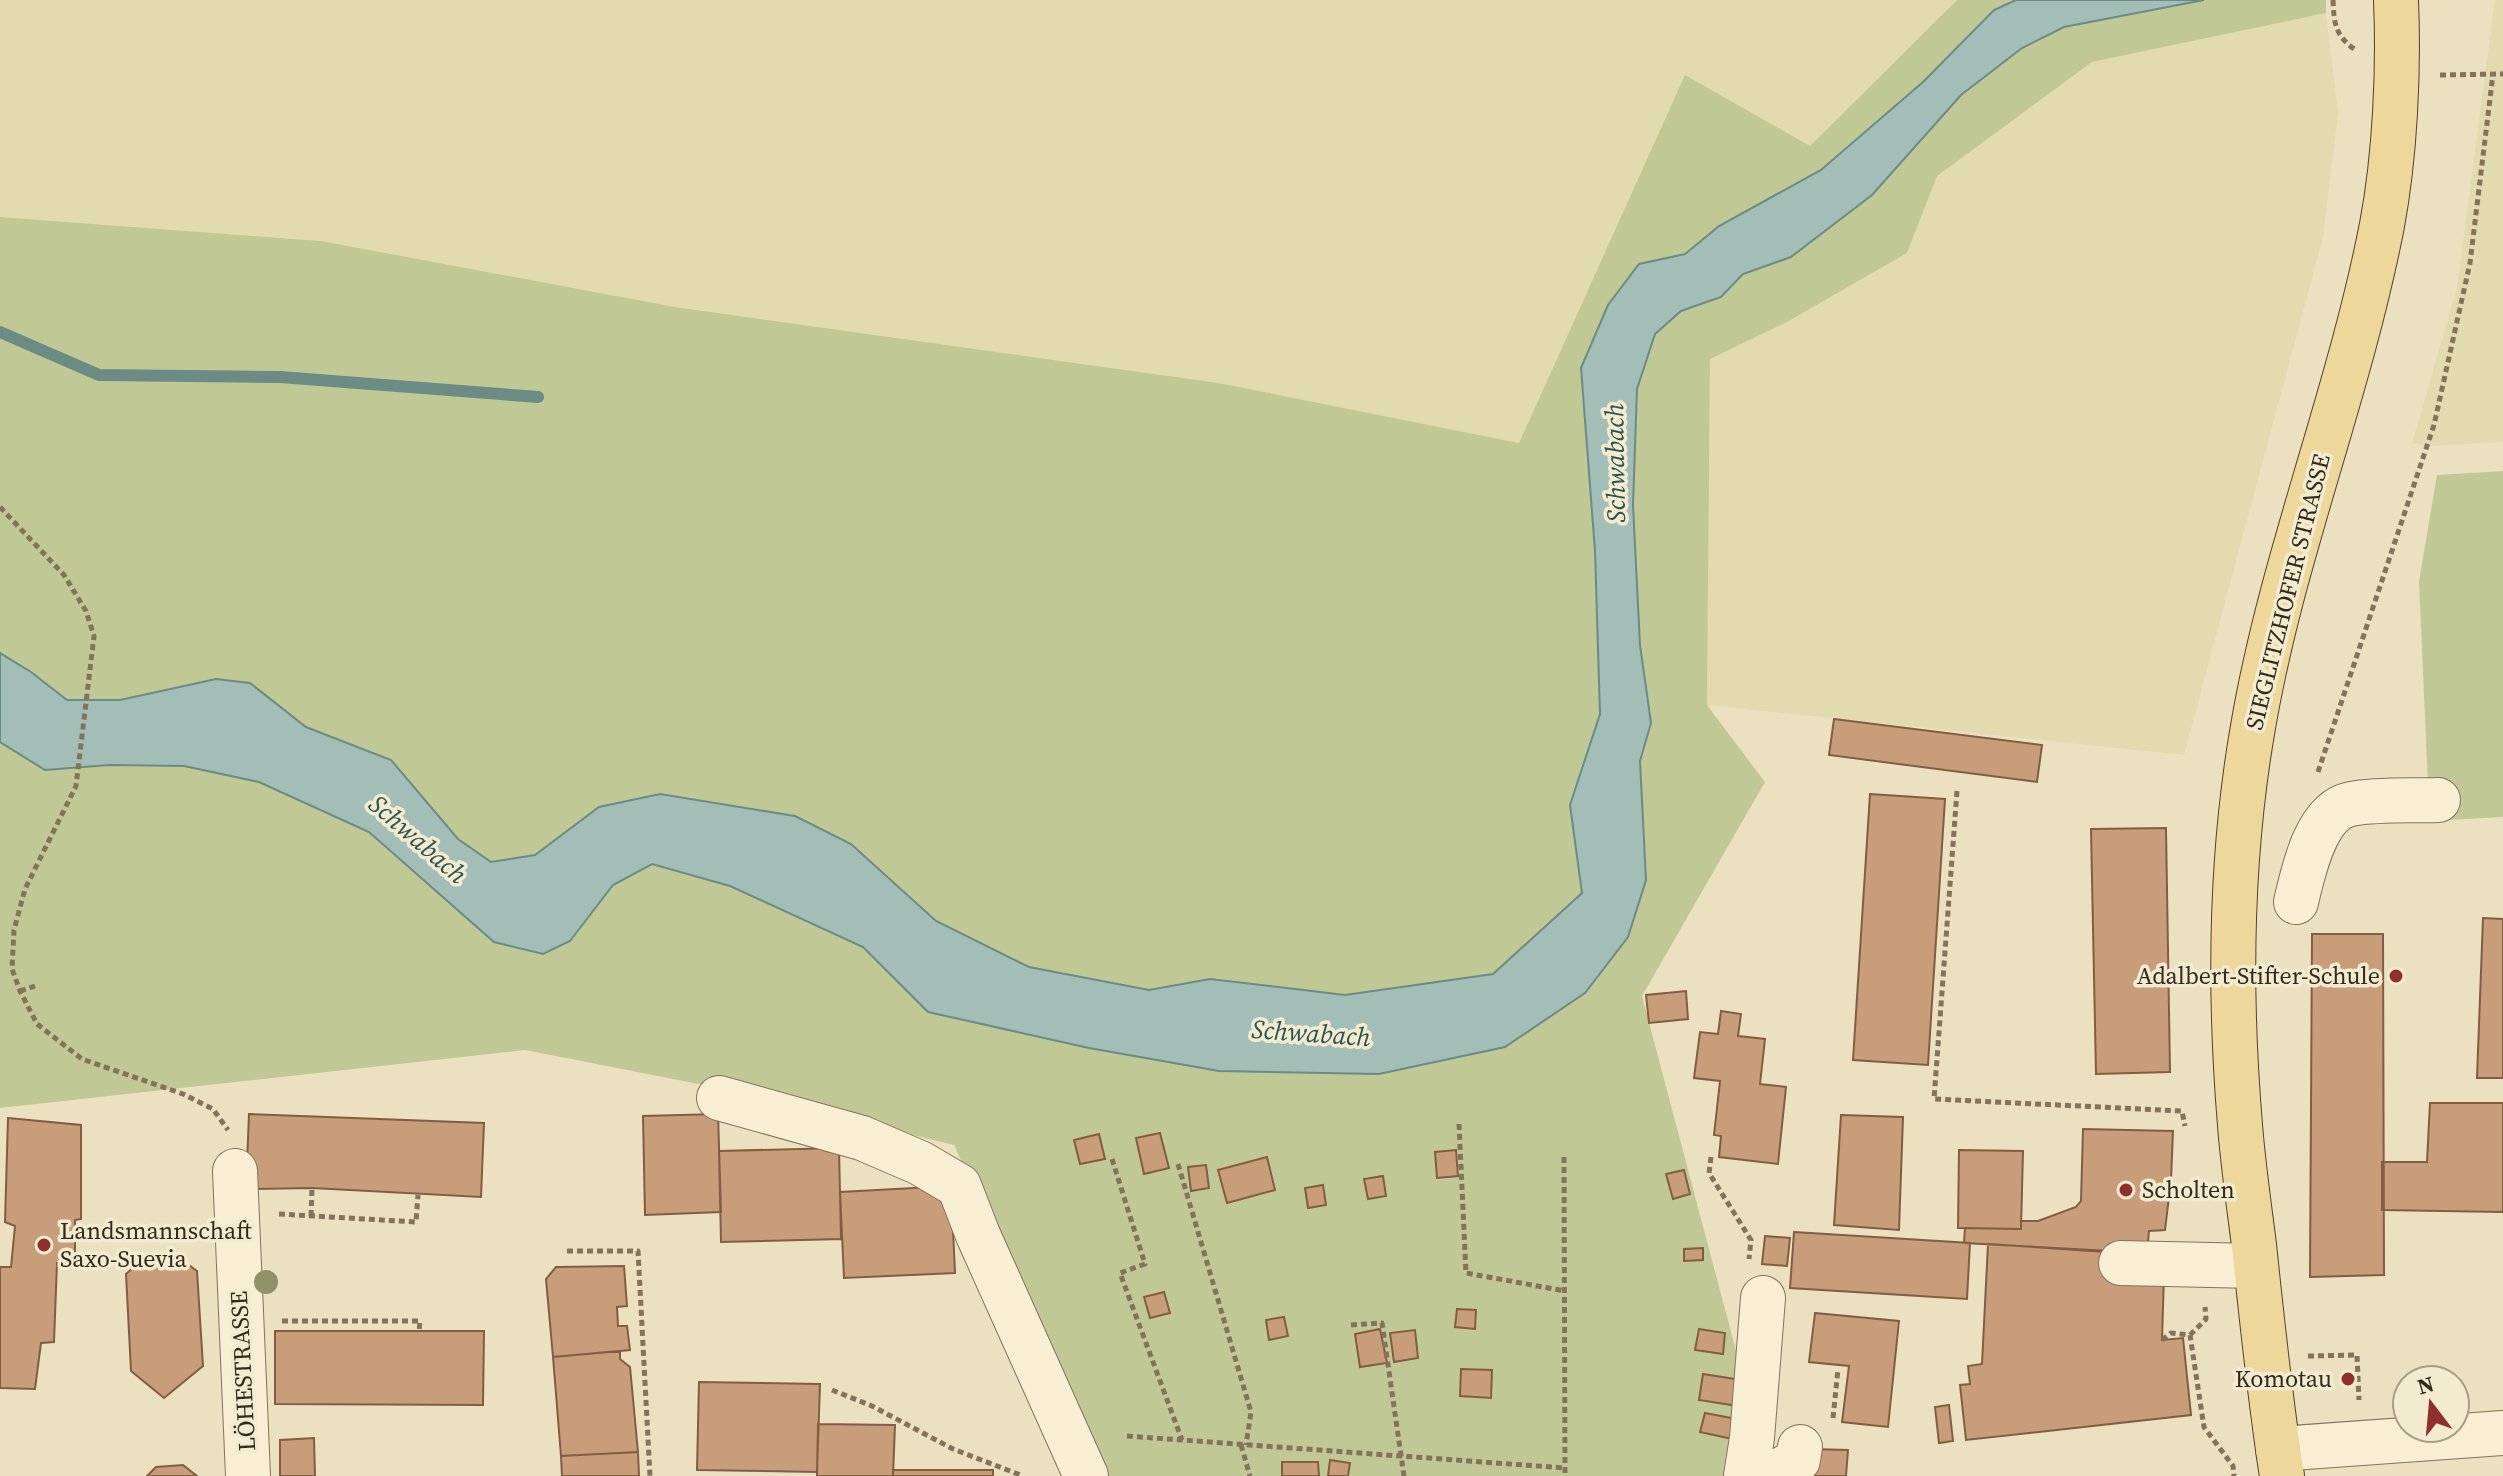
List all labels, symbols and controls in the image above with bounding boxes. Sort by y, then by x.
water label: Schwabach [1596,403,1634,523]
street label: SIEGLITZHOFER STRASSE [2237,450,2338,733]
water label: Schwabach [361,786,475,892]
place label: Adalbert-Stifter-Schule [2137,959,2380,992]
marker: Adalbert-Stifter-Schule [2387,967,2405,985]
water label: Schwabach [1250,1011,1372,1055]
place label: Scholten [2142,1173,2235,1206]
marker: Scholten [2117,1181,2135,1199]
place label: Landsmannschaft Saxo-Suevia [60,1214,252,1275]
marker: Landsmannschaft Saxo-Suevia [35,1236,53,1254]
street label: LÖHESTRASSE [222,1290,263,1452]
place label: Komotau [2235,1362,2332,1395]
north arrow [2391,1364,2471,1444]
text: N [2414,1368,2437,1401]
marker: Komotau [2339,1370,2357,1388]

